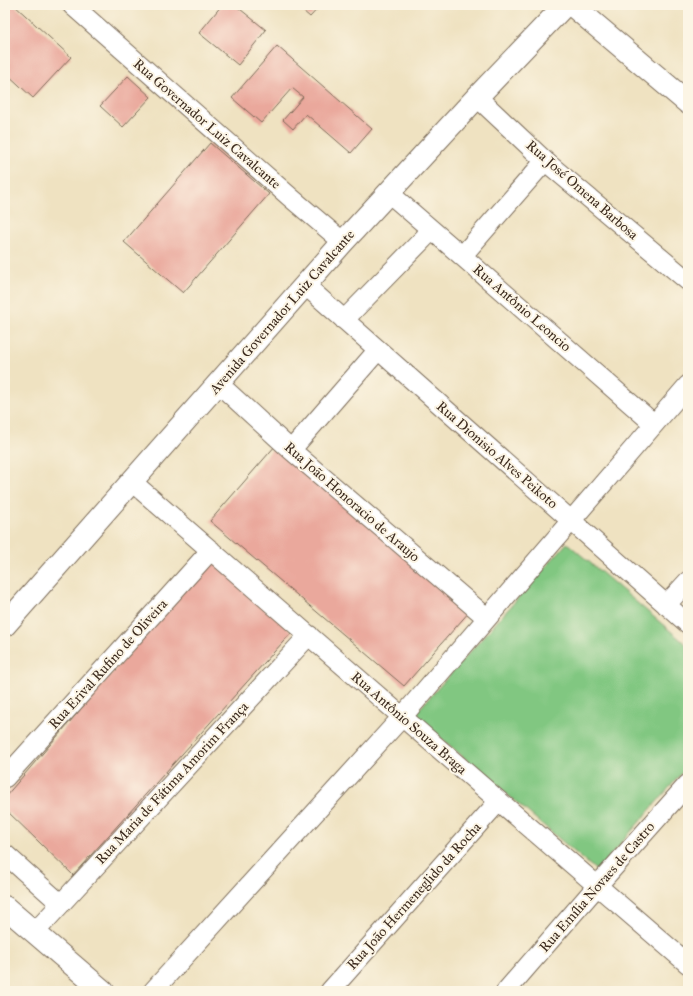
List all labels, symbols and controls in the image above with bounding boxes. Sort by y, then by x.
street label: Rua Governador Luiz Cavalcante [130,55,284,193]
street label: Rua José Omena Barbosa [522,137,641,244]
street label: Avenida Governador Luiz Cavalcante [205,226,358,398]
street label: Rua Antônio Leoncio [469,261,575,355]
street label: Rua Dionisio Alves Peikoto [433,398,561,512]
street label: Rua João Honoracio de Araujo [280,438,423,566]
street label: Rua Erival Rufino de Oliveira [45,595,171,732]
street label: Rua Antônio Souza Braga [348,668,470,778]
street label: Rua Maria de Fátima Amorim França [92,698,252,868]
street label: Rua Emília Novaes de Castro [536,818,658,956]
street label: Rua João Hermeneglido da Rocha [343,819,486,974]

